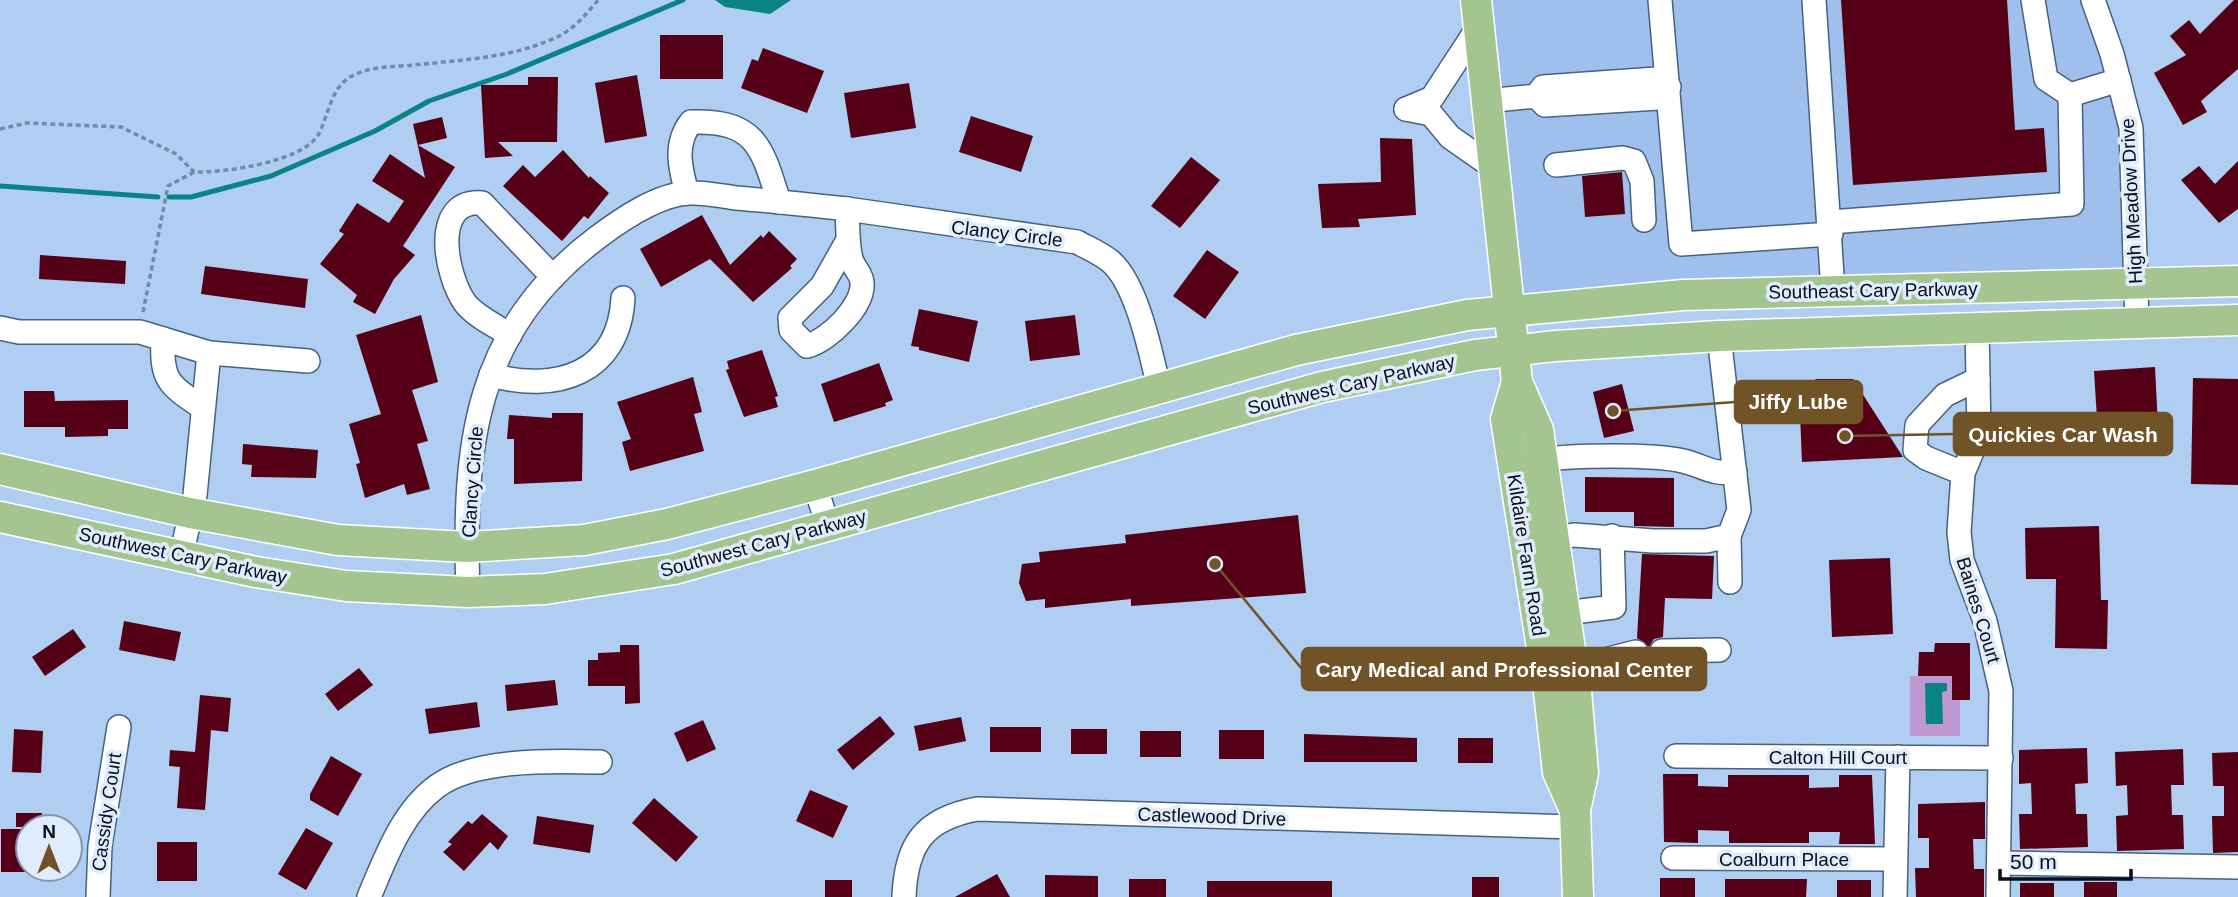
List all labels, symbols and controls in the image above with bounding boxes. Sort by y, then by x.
street label: High Meadow Drive [2117,118,2146,284]
street label: Clancy Circle [950,216,1064,251]
street label: Southeast Cary Parkway [1768,278,1978,303]
street label: Southwest Cary Parkway [1245,350,1457,419]
callout: Jiffy Lube [1735,381,1862,423]
text: Jiffy Lube [1748,390,1848,413]
callout: Quickies Car Wash [1954,413,2172,455]
text: Quickies Car Wash [1968,423,2158,446]
street label: Clancy Circle [458,425,487,539]
street label: Kildaire Farm Road [1503,473,1550,638]
street label: Southwest Cary Parkway [658,506,869,581]
street label: Southwest Cary Parkway [77,523,289,588]
street label: Baines Court [1952,555,2005,666]
callout: Cary Medical and Professional Center [1302,648,1706,690]
text: Cary Medical and Professional Center [1316,658,1692,681]
street label: Calton Hill Court [1769,747,1908,768]
street label: Cassidy Court [88,751,125,873]
street label: Castlewood Drive [1137,803,1287,830]
north arrow [14,813,84,883]
text: N [42,821,56,842]
scale bar [2000,838,2131,882]
street label: Coalburn Place [1719,849,1849,870]
text: 50 m [2010,850,2057,873]

